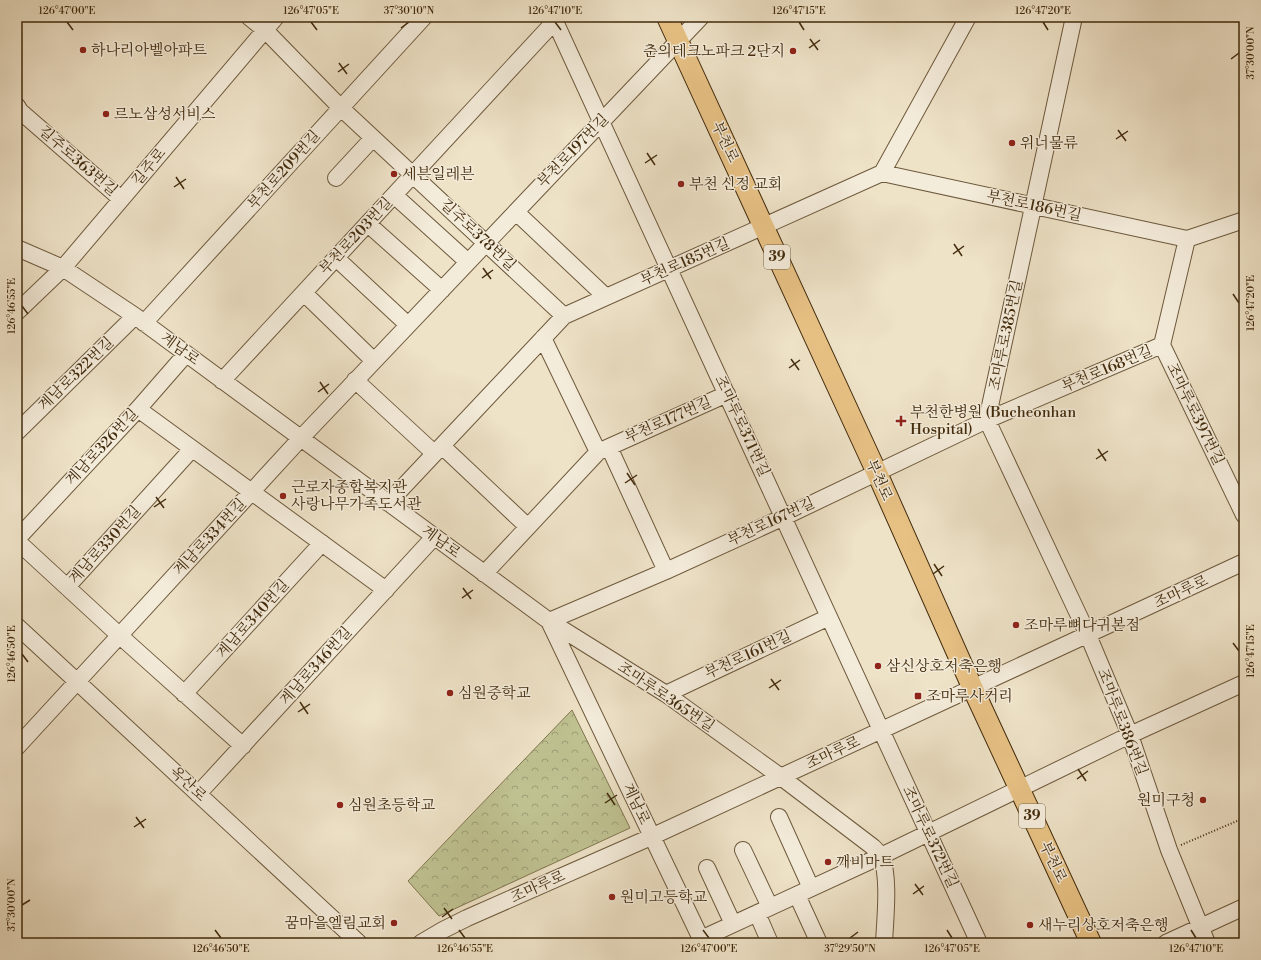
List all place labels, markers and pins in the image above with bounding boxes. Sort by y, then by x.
place label: 하나리아벨아파트 [91,41,207,60]
place label: 춘의테크노파크 2단지 [643,42,785,61]
marker: 하나리아벨아파트 [78,45,88,55]
marker: 춘의테크노파크 2단지 [788,46,798,56]
place label: 르노삼성서비스 [114,105,216,124]
marker: 르노삼성서비스 [101,109,111,119]
place label: 위너물류 [1020,134,1078,153]
marker: 위너물류 [1007,138,1017,148]
place label: 세븐일레븐 [402,165,475,184]
marker: 세븐일레븐 [389,169,399,179]
place label: 부천 신정 교회 [689,175,782,194]
marker: 부천 신정 교회 [676,179,686,189]
place label: 부천한병원 (Bucheonhan Hospital) [910,403,1076,439]
marker: 부천한병원 (Bucheonhan Hospital) [895,415,907,427]
place label: 근로자종합복지관 사랑나무가족도서관 [291,478,422,514]
marker: 근로자종합복지관 사랑나무가족도서관 [278,491,288,501]
place label: 조마루뼈다귀본점 [1024,616,1140,635]
marker: 조마루뼈다귀본점 [1011,620,1021,630]
place label: 삼신상호저축은행 [886,657,1002,676]
marker: 삼신상호저축은행 [873,661,883,671]
place label: 심원중학교 [458,684,531,703]
place label: 조마루사거리 [926,687,1013,706]
marker: 심원중학교 [445,688,455,698]
marker: 조마루사거리 [913,691,923,701]
place label: 원미구청 [1137,791,1195,810]
marker: 원미구청 [1198,795,1208,805]
place label: 심원초등학교 [348,796,435,815]
marker: 심원초등학교 [335,800,345,810]
place label: 깨비마트 [836,853,894,872]
marker: 깨비마트 [823,857,833,867]
place label: 원미고등학교 [620,888,707,907]
marker: 원미고등학교 [607,892,617,902]
place label: 꿈마을엘림교회 [285,914,386,933]
place label: 새누리상호저축은행 [1038,916,1168,935]
marker: 꿈마을엘림교회 [389,918,399,928]
marker: 새누리상호저축은행 [1025,920,1035,930]

